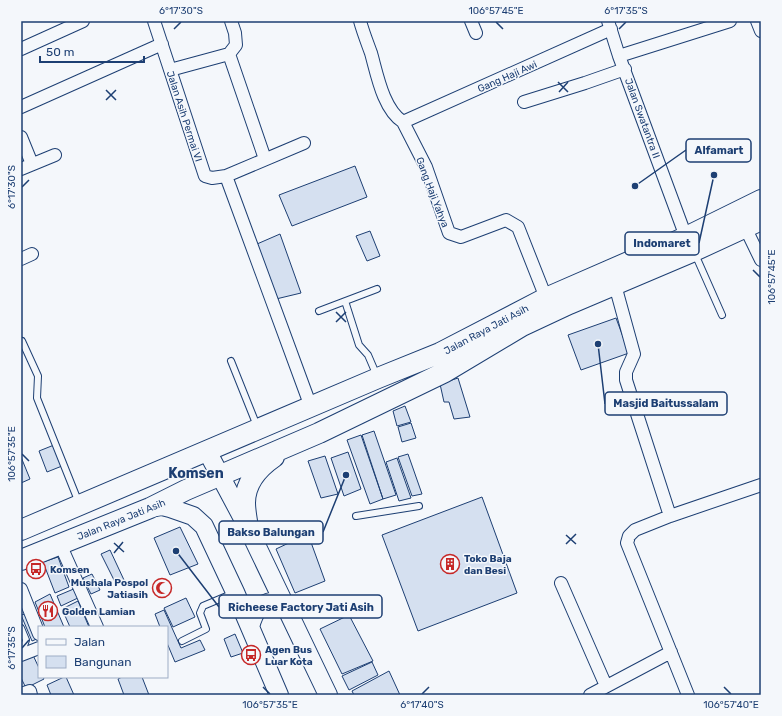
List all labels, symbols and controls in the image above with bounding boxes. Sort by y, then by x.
text: 6°17'30"S [159,5,203,17]
text: 106°57'45"E [468,5,524,17]
text: 6°17'35"S [604,5,648,17]
scale bar [40,38,144,64]
text: 50 m [46,45,74,59]
street label: Gang Haji Awi [476,58,539,95]
street label: Jalan Asih Permai VI [164,69,204,163]
street label: Jalan Swatantra II [622,77,662,160]
callout: Alfamart [686,139,751,162]
text: Alfamart [695,144,744,157]
street label: Gang Haji Yahya [413,155,451,229]
text: 6°17'30"S [6,165,18,209]
callout: Indomaret [625,232,699,255]
text: Indomaret [633,237,691,250]
text: 106°57'45"E [766,249,778,305]
street label: Jalan Raya Jati Asih [442,302,531,357]
callout: Masjid Baitussalam [605,392,727,415]
text: Masjid Baitussalam [613,397,719,410]
text: 106°57'35"E [6,426,18,482]
district label: Komsen [168,465,224,482]
street label: Jalan Raya Jati Asih [75,497,167,543]
callout: Bakso Balungan [219,521,323,544]
text: Bakso Balungan [227,526,315,539]
building icon: Toko Baja dan Besi [439,553,461,575]
place label: Toko Baja dan Besi [464,553,512,577]
bus stop icon: Komsen [25,558,47,580]
place label: Komsen [50,564,90,576]
place label: Mushala Pospol Jatiasih [71,577,148,601]
mosque icon: Mushala Pospol Jatiasih [151,577,173,599]
callout: Richeese Factory Jati Asih [219,595,382,618]
restaurant icon: Golden Lamian [37,600,59,622]
text: Richeese Factory Jati Asih [228,601,374,614]
place label: Golden Lamian [62,606,135,618]
text: 6°17'35"S [6,626,18,670]
legend [38,626,168,678]
text: Jalan [74,635,105,649]
bus stop icon: Agen Bus Luar Kota [240,644,262,666]
place label: Agen Bus Luar Kota [265,644,313,668]
text: Bangunan [74,655,131,669]
text: 106°57'35"E [242,699,298,711]
text: 6°17'40"S [400,699,444,711]
text: 106°57'40"E [703,699,759,711]

